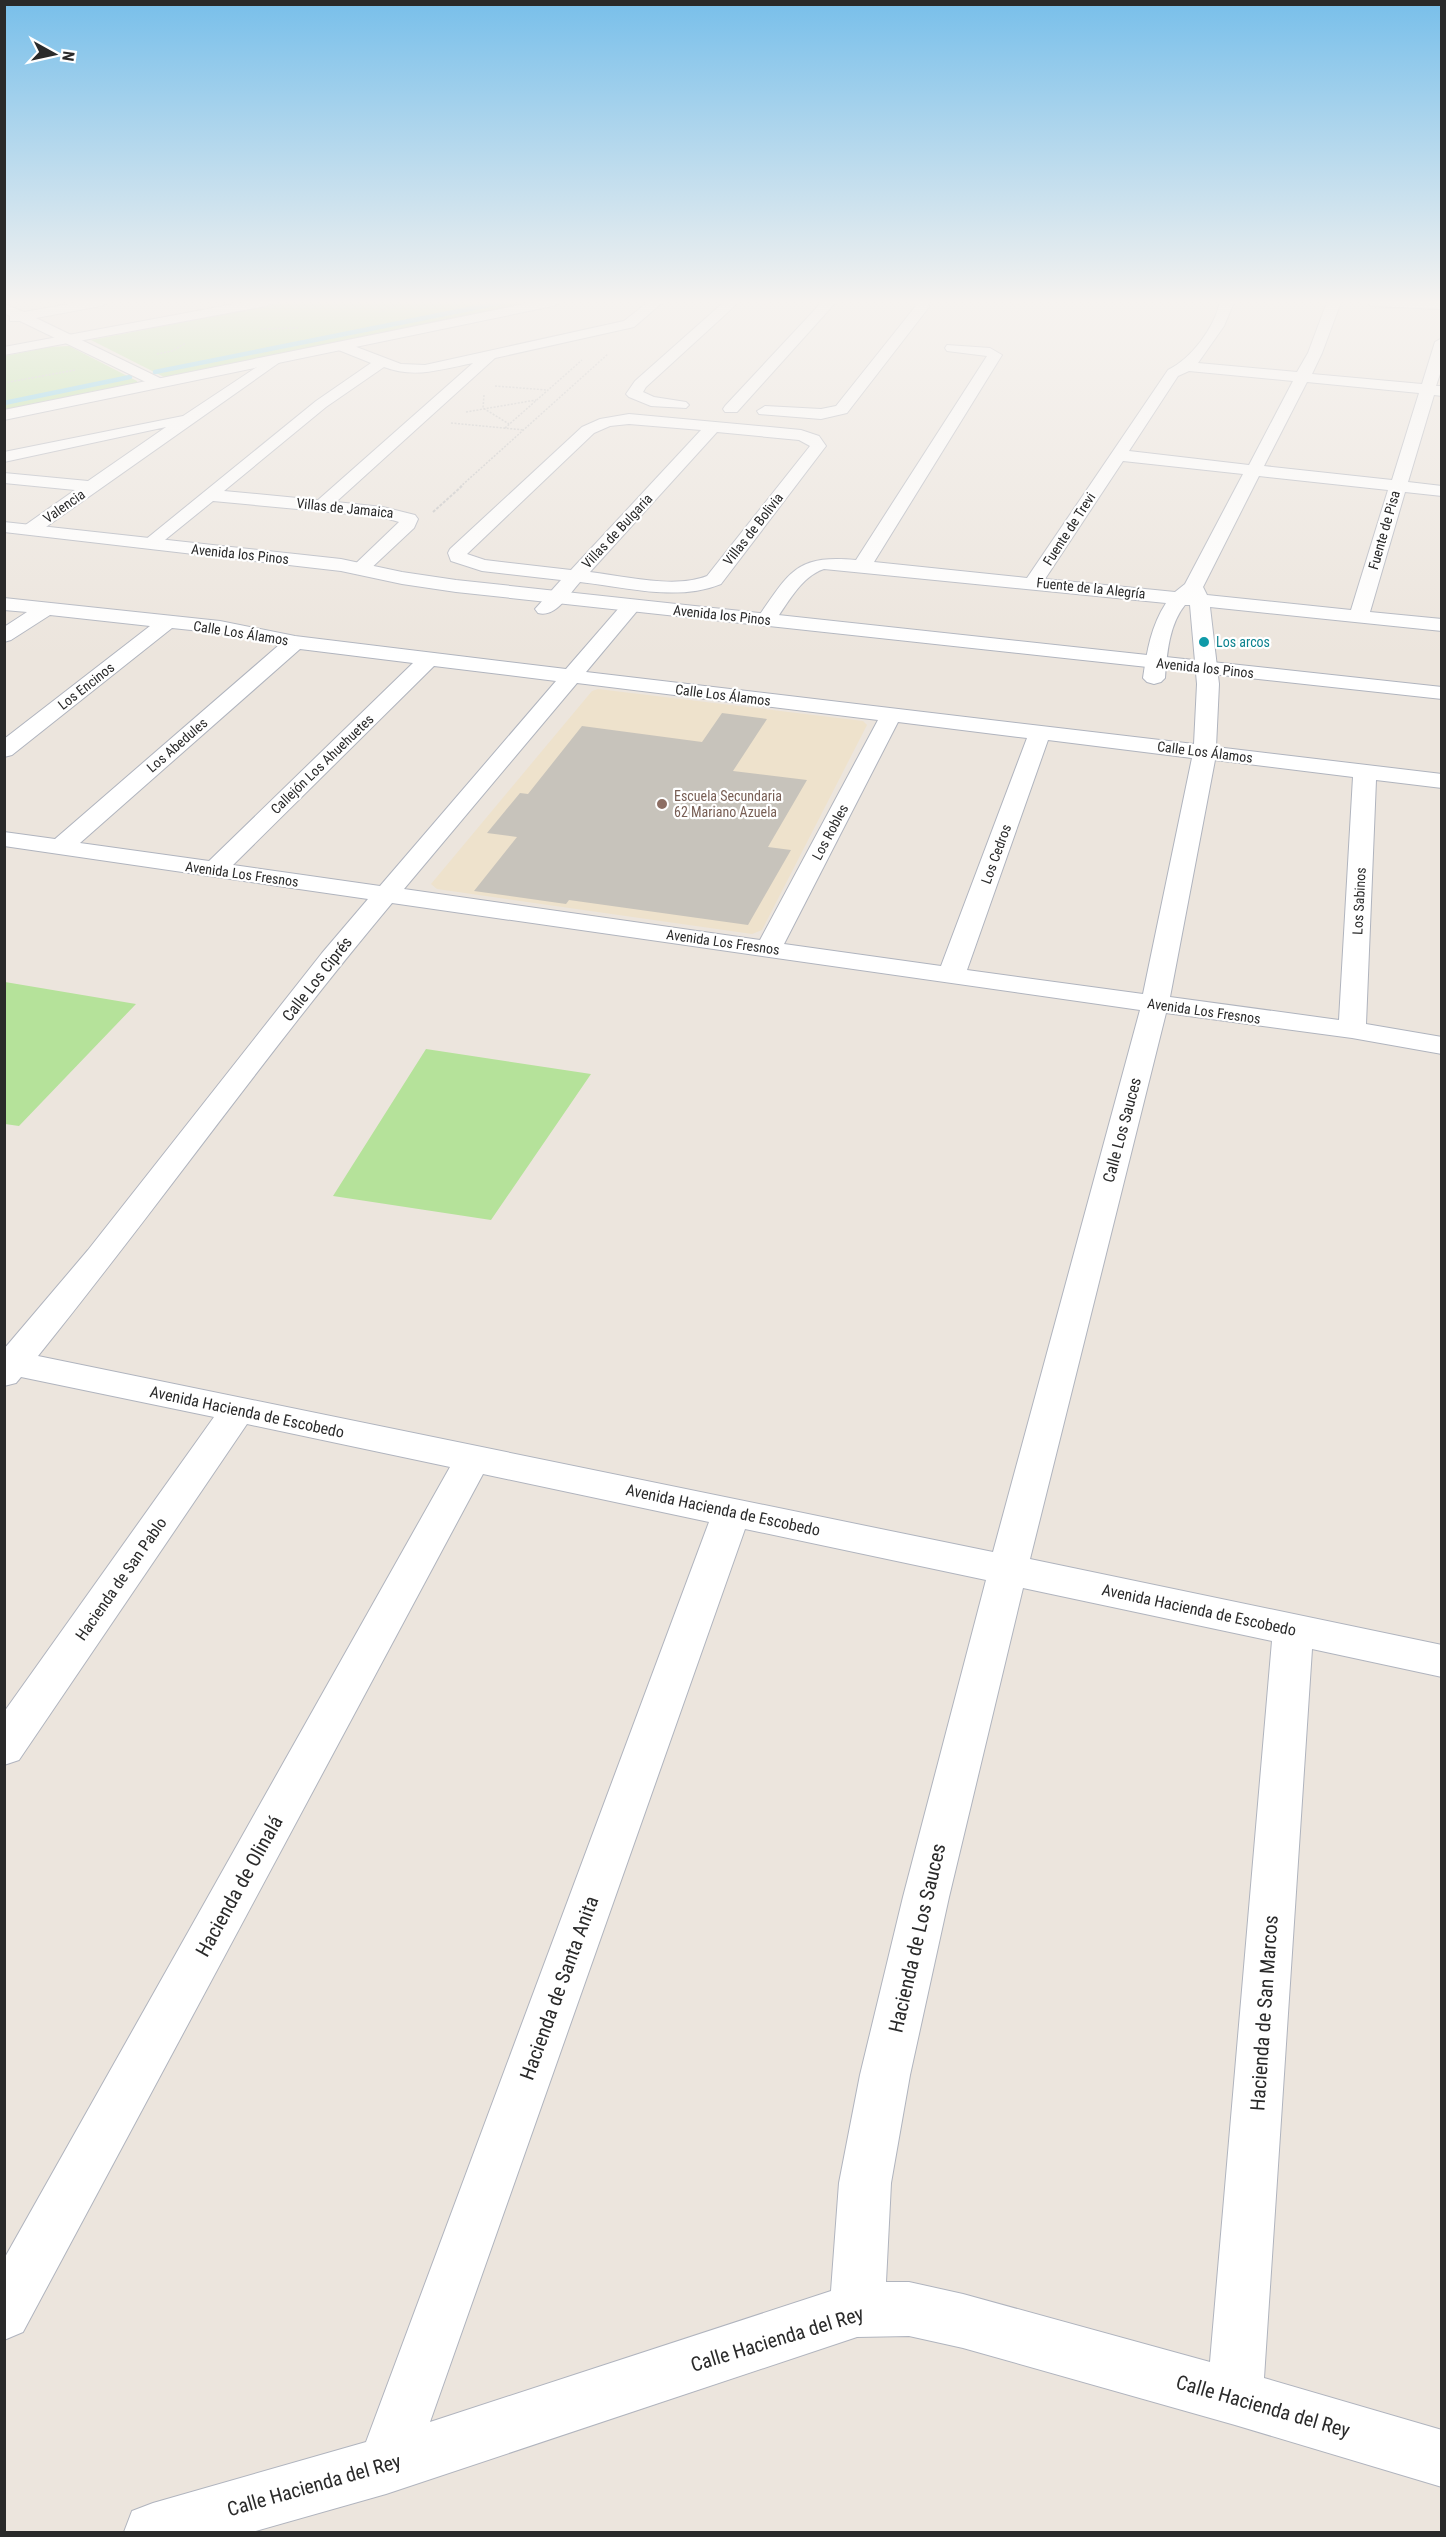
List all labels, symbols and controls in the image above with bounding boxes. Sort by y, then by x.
north arrow [24,24,84,84]
text: N [58,50,78,62]
street label: Valencia [40,486,88,526]
street label: Fuente de Pisa [1365,489,1403,571]
street label: Villas de Bulgaria [578,490,656,572]
street label: Villas de Bolivia [720,490,786,568]
street label: Fuente de Trevi [1040,490,1098,568]
street label: Villas de Jamaica [296,495,394,521]
street label: Avenida los Pinos [190,541,290,567]
street label: Fuente de la Alegría [1036,574,1146,602]
street label: Avenida los Pinos [672,602,772,628]
street label: Calle Los Álamos [192,617,290,648]
place label: Los arcos [1216,634,1270,650]
marker: Los arcos [1197,635,1211,649]
street label: Avenida los Pinos [1155,655,1255,681]
street label: Los Encinos [55,659,117,713]
street label: Calle Los Álamos [674,680,772,709]
street label: Callejón Los Ahuehuetes [267,711,377,817]
street label: Los Abedules [144,714,210,776]
street label: Calle Los Álamos [1156,737,1254,766]
place label: Escuela Secundaria 62 Mariano Azuela [674,788,782,820]
marker: Escuela Secundaria 62 Mariano Azuela [655,797,669,811]
street label: Los Robles [809,801,851,863]
street label: Los Cedros [978,822,1014,886]
street label: Avenida Los Fresnos [184,858,300,890]
street label: Los Sabinos [1349,867,1369,935]
street label: Avenida Los Fresnos [665,926,781,958]
street label: Calle Los Ciprés [278,933,356,1025]
street label: Avenida Los Fresnos [1146,995,1262,1027]
street label: Calle Los Sauces [1099,1076,1145,1184]
street label: Avenida Hacienda de Escobedo [148,1382,346,1442]
street label: Avenida Hacienda de Escobedo [624,1480,822,1540]
street label: Hacienda de San Pablo [71,1514,171,1644]
street label: Avenida Hacienda de Escobedo [1100,1580,1298,1640]
street label: Hacienda de Olinalá [190,1811,288,1961]
street label: Hacienda de Los Sauces [884,1841,950,2035]
street label: Hacienda de Santa Anita [515,1893,603,2083]
street label: Hacienda de San Marcos [1245,1914,1283,2112]
street label: Calle Hacienda del Rey [688,2301,866,2377]
street label: Calle Hacienda del Rey [1173,2370,1353,2442]
street label: Calle Hacienda del Rey [224,2449,404,2521]

